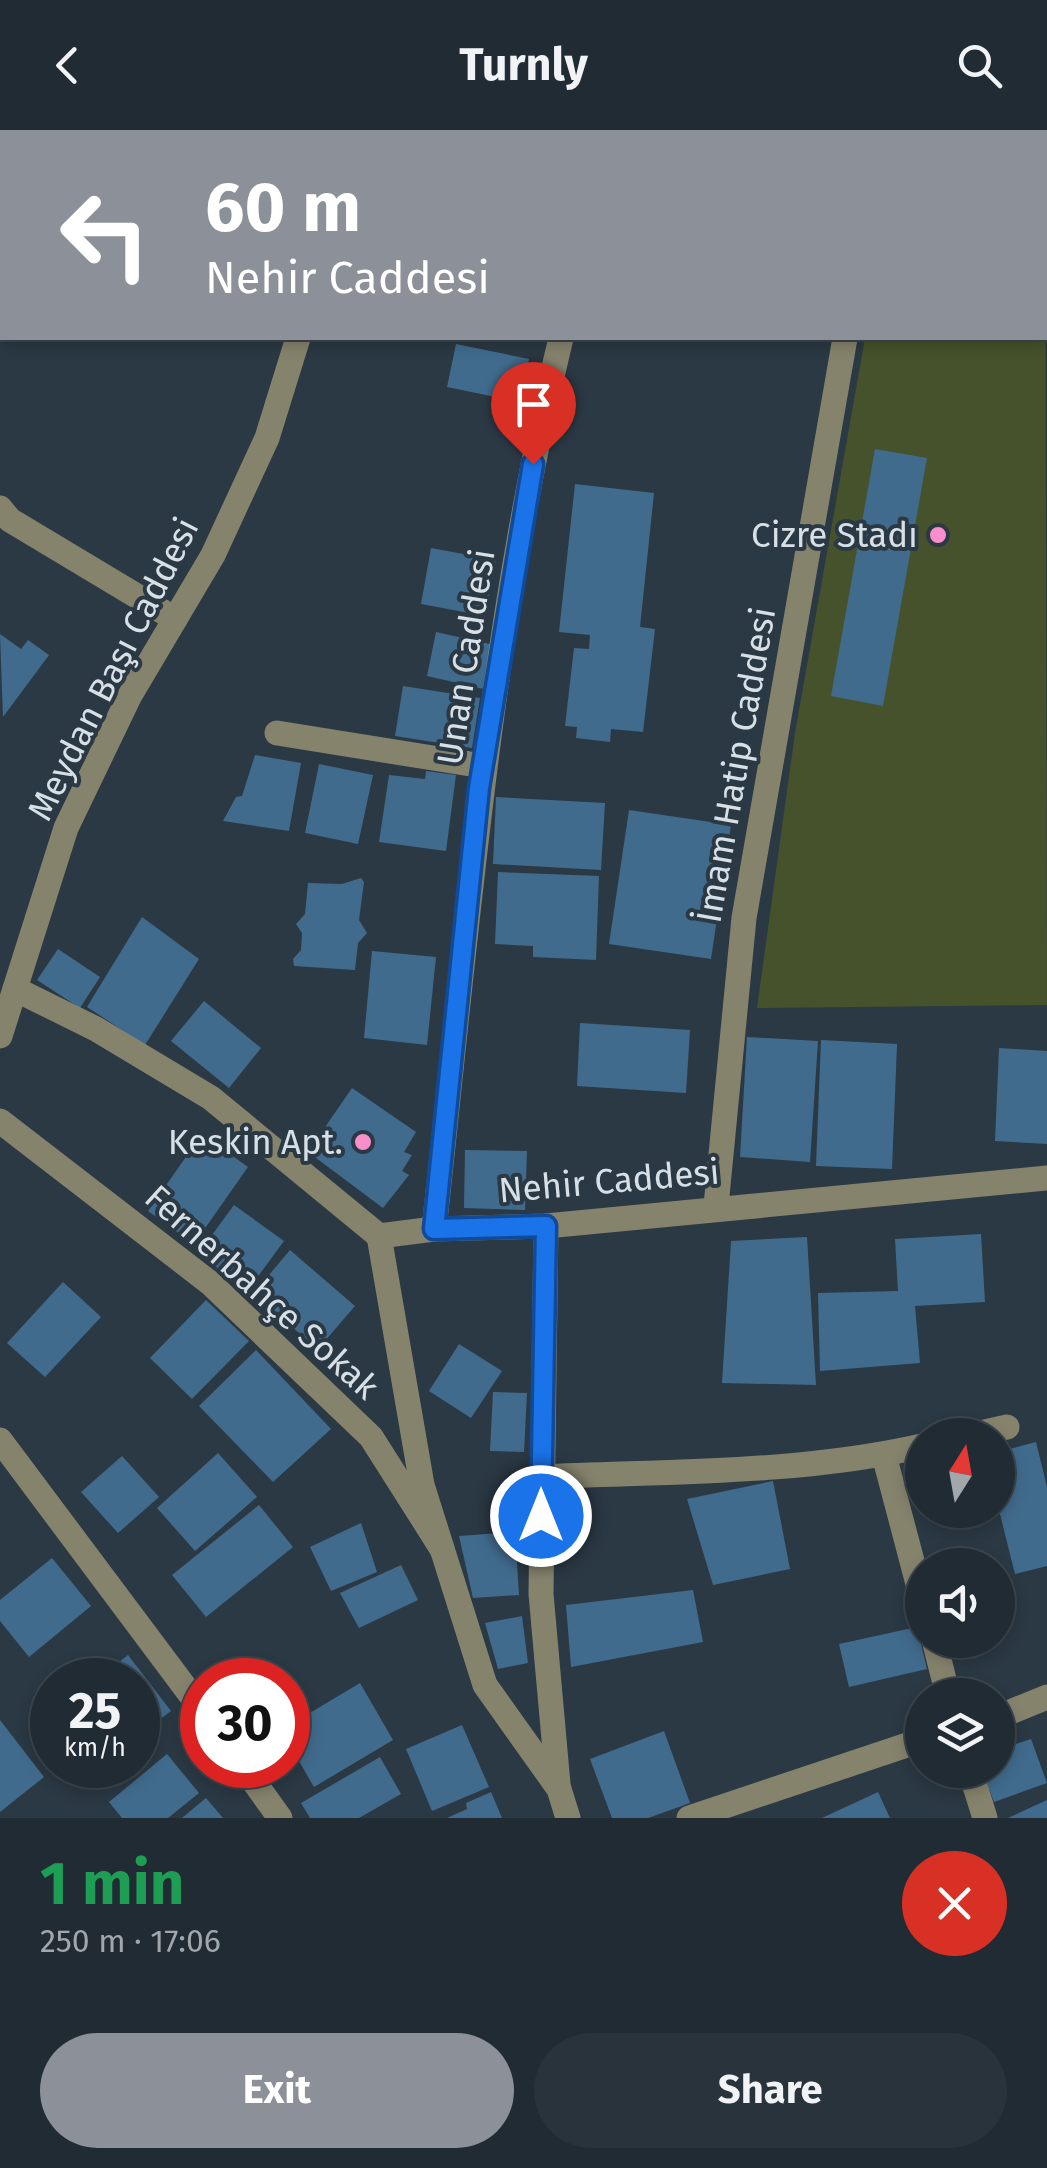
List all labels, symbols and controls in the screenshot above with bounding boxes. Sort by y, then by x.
icon: back [40,38,95,93]
text: Turnly [459,38,588,92]
icon: search [952,38,1007,93]
text: 60 m [205,166,361,250]
icon: left [40,170,170,300]
text: Nehir Caddesi [205,251,490,305]
pin [491,362,576,465]
icon: arrive [506,377,561,432]
street label: Meydan Başı Caddesi [18,511,208,827]
place label: Cizre Stadı [751,514,918,556]
marker: Cizre Stadı [927,524,949,546]
street label: Unan Caddesi [428,546,504,768]
street label: İmam Hatip Caddesi [688,604,784,926]
place label: Keskin Apt. [168,1121,343,1163]
marker: Keskin Apt. [352,1131,374,1153]
street label: Nehir Caddesi [497,1150,721,1212]
street label: Fernerbahçe Sokak [137,1176,388,1408]
north arrow [905,1418,1015,1528]
map controls [905,1418,1015,1788]
position arrow [489,1464,593,1568]
button: sound [905,1548,1015,1658]
speed limit sign: 30 [180,1658,310,1788]
button: layers [905,1678,1015,1788]
text: 25 [69,1681,121,1741]
text: km/h [64,1733,126,1763]
text: 1 min [40,1848,184,1920]
button: close [902,1851,1007,1956]
text: 250 m · 17:06 [40,1922,221,1960]
button: Exit [40,2033,514,2148]
button: Share [534,2033,1007,2148]

